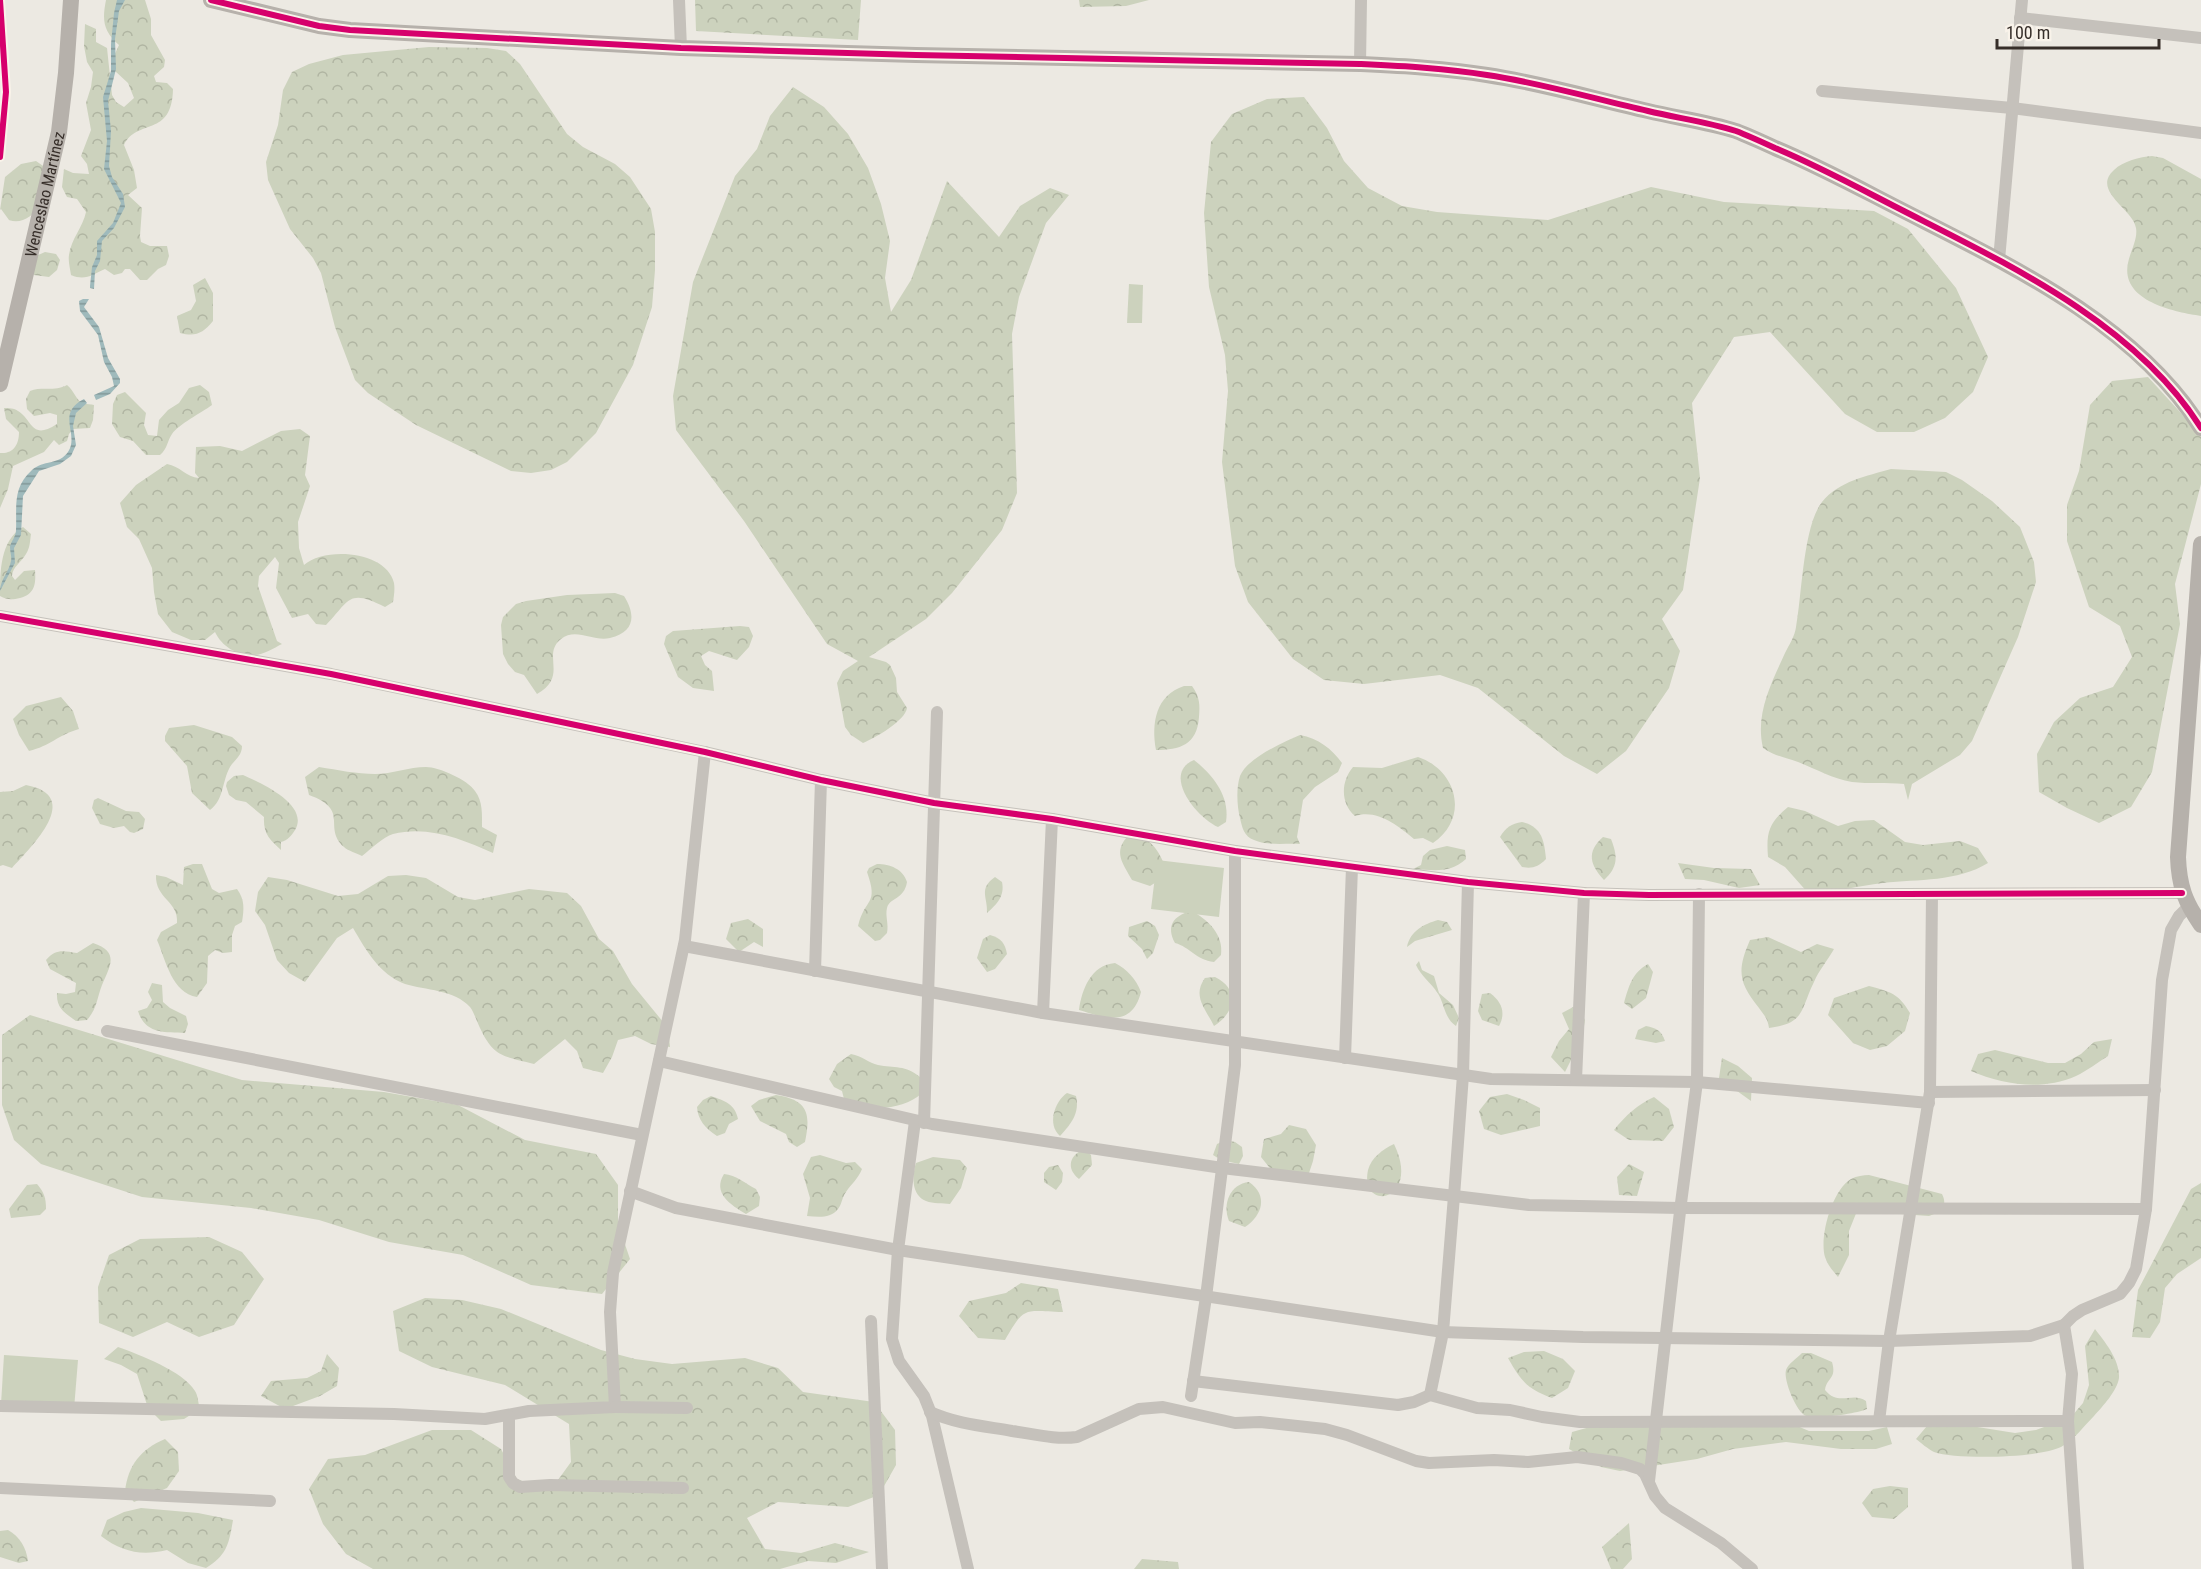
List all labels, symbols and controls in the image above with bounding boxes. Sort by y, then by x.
scale bar [1997,12,2159,50]
text: 100 m [2006,22,2050,43]
street label: Wenceslao Martínez [21,130,68,259]

